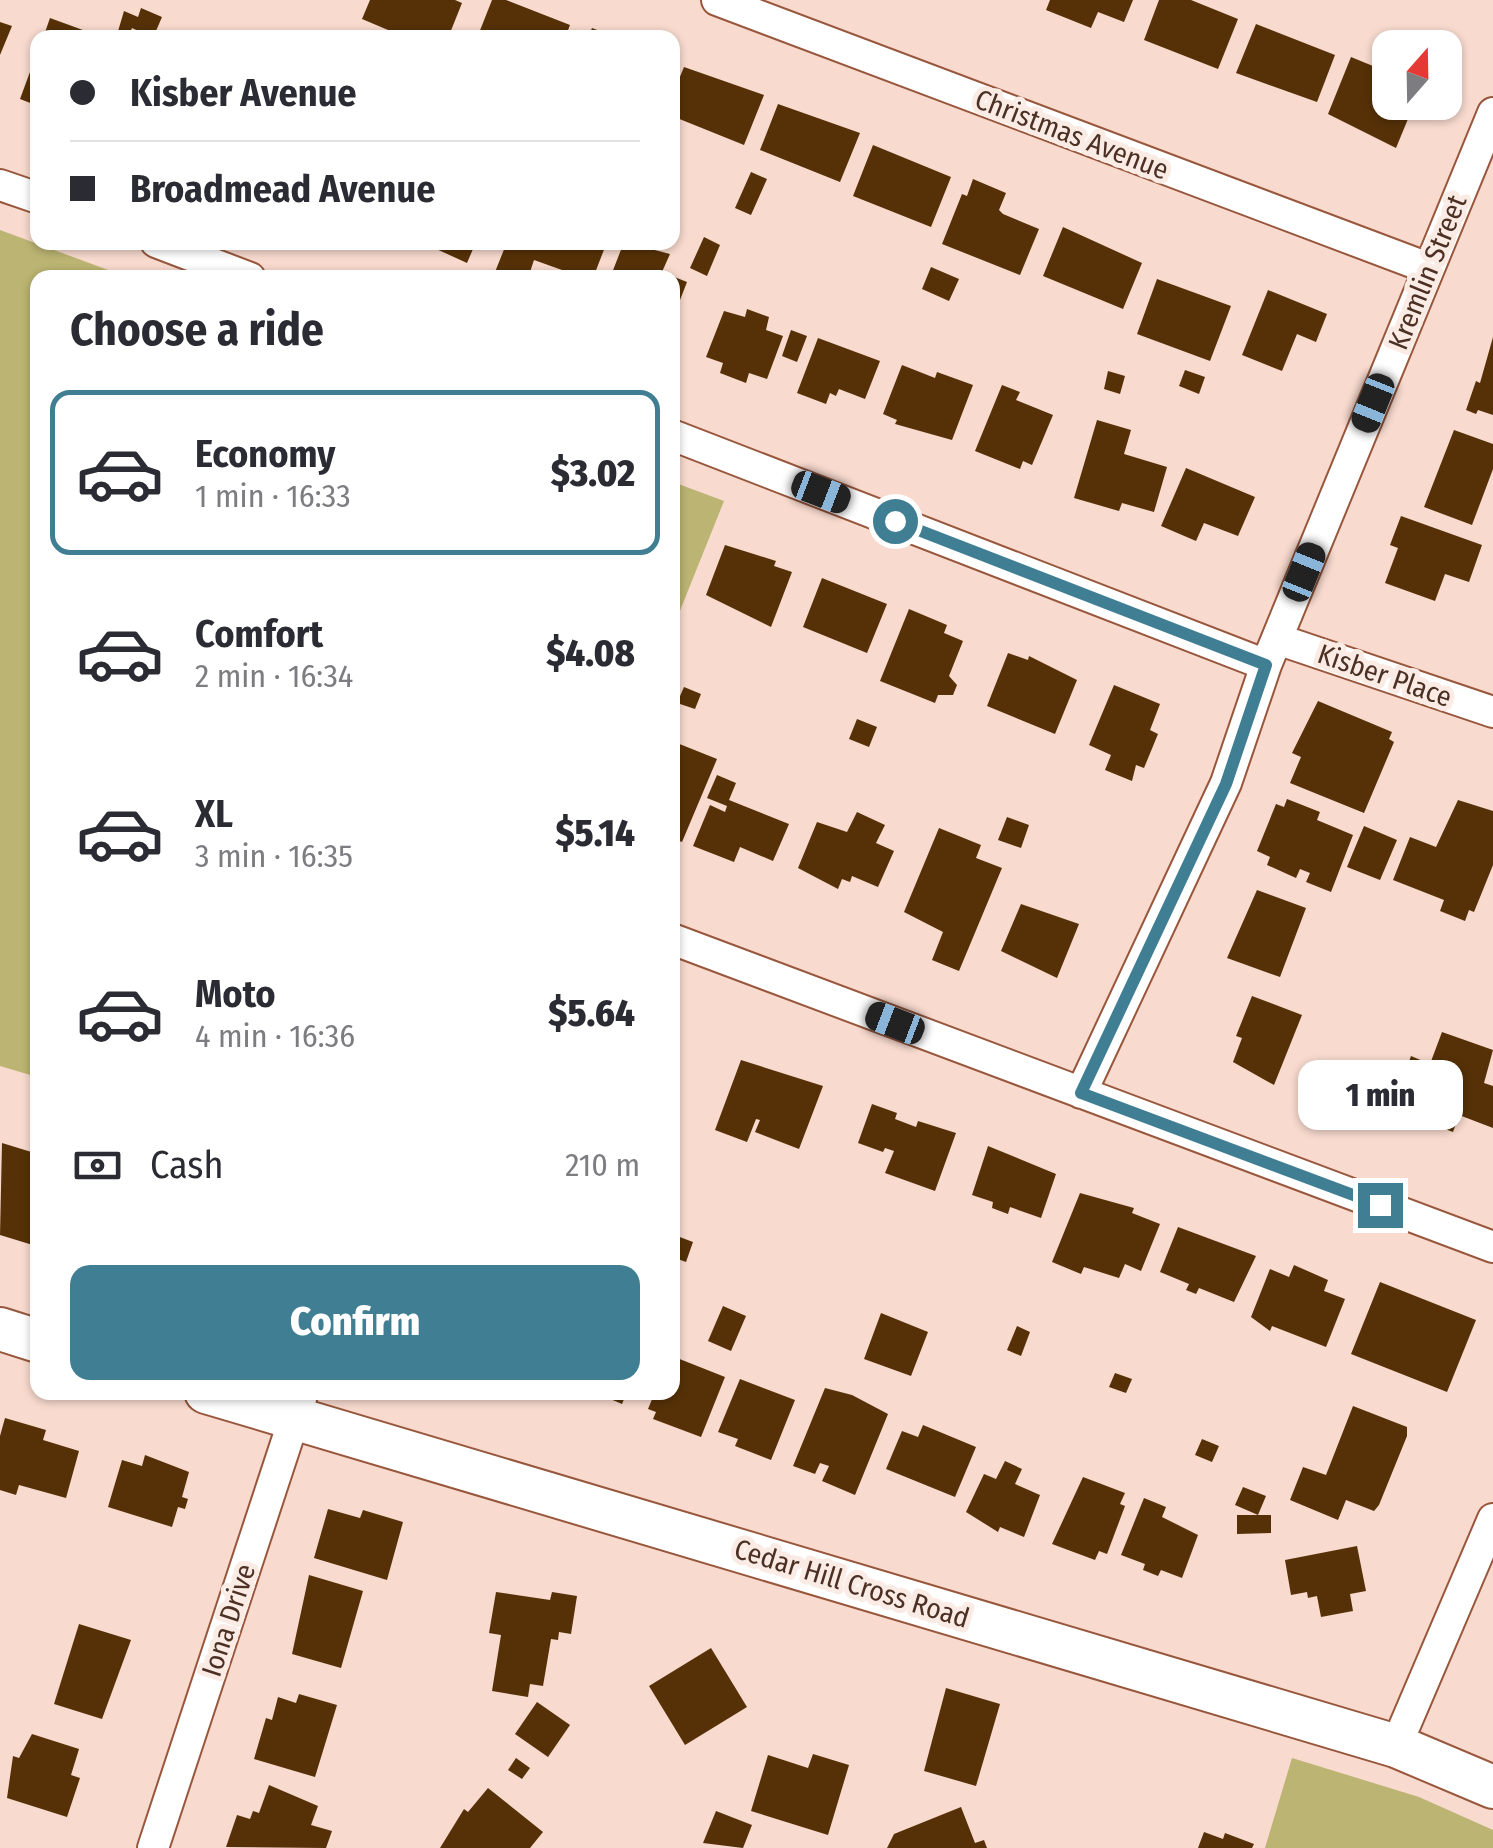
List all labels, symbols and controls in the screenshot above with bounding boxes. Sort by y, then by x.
north arrow [1372,30,1462,120]
map controls [1372,30,1462,120]
text: Kisber Avenue [130,70,357,116]
street label: Christmas Avenue [971,82,1173,186]
text: Broadmead Avenue [130,166,435,212]
street label: Kremlin Street [1381,189,1474,354]
text: Choose a ride [70,303,324,357]
car [1348,370,1398,436]
icon: car [75,428,165,518]
text: Economy [195,431,335,477]
text: $3.02 [551,450,635,496]
car [788,467,854,517]
text: 1 min · 16:33 [195,477,351,515]
route start [873,499,918,544]
car [1279,539,1329,605]
icon: car [75,608,165,698]
text: Comfort [195,611,323,657]
text: $4.08 [546,630,635,676]
street label: Kisber Place [1314,637,1456,714]
text: 2 min · 16:34 [195,657,353,695]
icon: car [75,788,165,878]
text: XL [195,791,233,837]
text: $5.14 [555,810,635,856]
text: 3 min · 16:35 [195,837,353,875]
icon: car [75,968,165,1058]
text: Moto [195,971,276,1017]
text: $5.64 [548,990,635,1036]
car [862,998,928,1048]
text: 4 min · 16:36 [195,1017,355,1055]
callout: 1 min [1298,1060,1462,1130]
text: 1 min [1346,1076,1415,1114]
icon: cash [70,1138,125,1193]
text: Cash [150,1142,224,1188]
text: 210 m [565,1146,640,1184]
route end [1358,1183,1403,1228]
button: Confirm [70,1265,640,1380]
street label: Cedar Hill Cross Road [730,1532,973,1635]
street label: Iona Drive [195,1560,262,1681]

